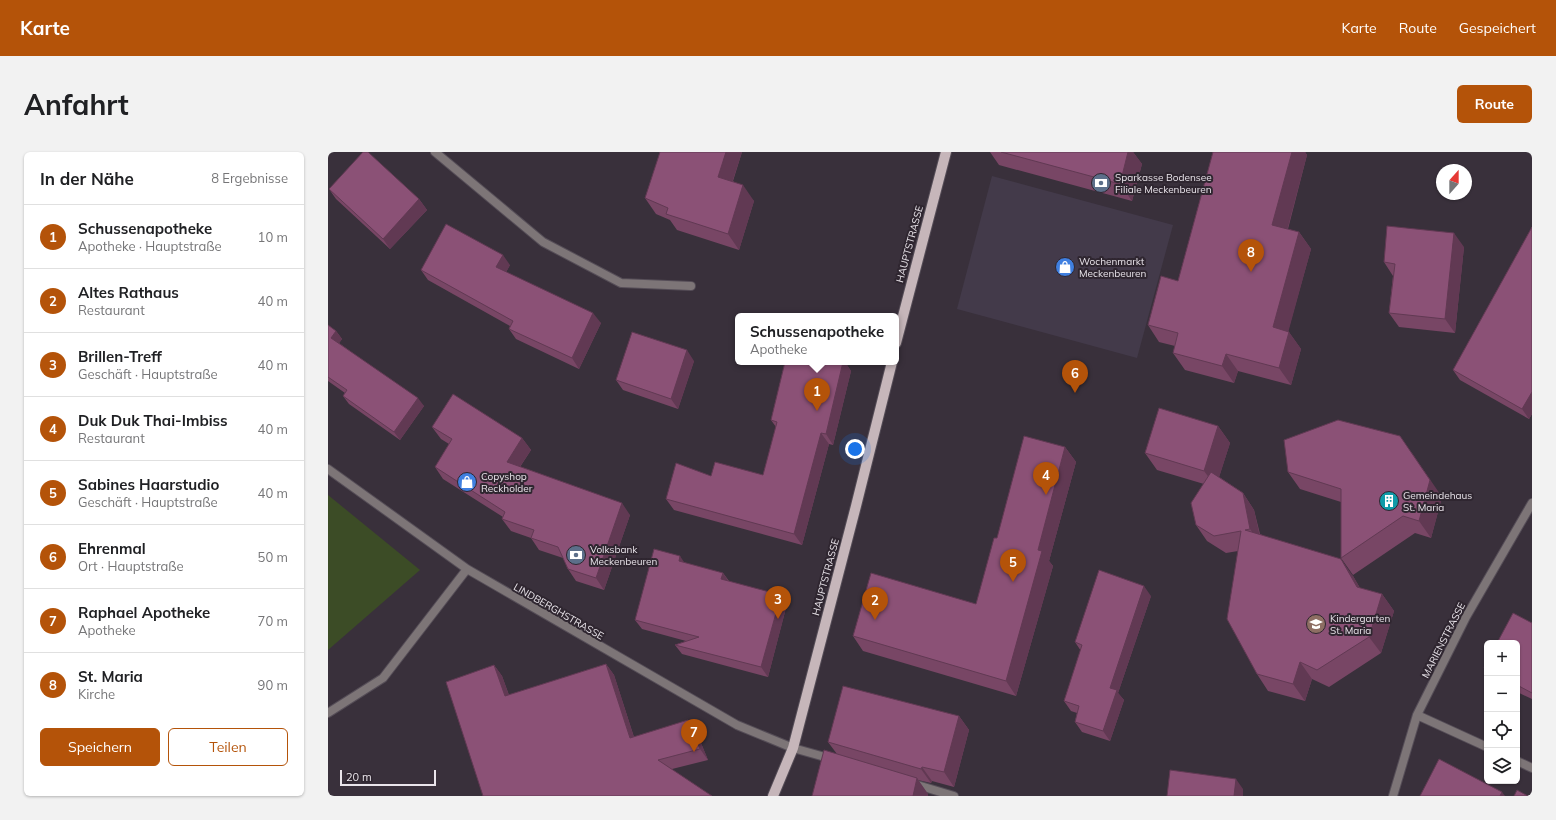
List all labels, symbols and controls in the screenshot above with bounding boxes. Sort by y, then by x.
text: Karte [20,16,70,40]
text: Karte [1342,19,1377,37]
text: Route [1399,19,1437,37]
text: Gespeichert [1459,19,1536,37]
button: Route [1457,85,1532,123]
text: Anfahrt [24,87,129,122]
north arrow [1436,164,1472,200]
text: In der Nähe [40,168,134,189]
text: 8 Ergebnisse [211,170,288,186]
place label: Sparkasse Bodensee Filiale Meckenbeuren [1115,171,1212,196]
bank icon: Sparkasse Bodensee Filiale Meckenbeuren [1090,172,1112,194]
street label: HAUPTSTRASSE [893,204,926,284]
text: Schussenapotheke [78,219,212,238]
text: 1 [49,229,57,245]
text: 10 m [258,229,288,245]
text: Apotheke · Hauptstraße [78,238,222,254]
pin: 8 [1238,239,1264,272]
place label: Wochenmarkt Meckenbeuren [1079,255,1147,280]
shop icon: Wochenmarkt Meckenbeuren [1054,256,1076,278]
text: Altes Rathaus [78,283,179,302]
text: 2 [49,293,57,309]
text: 40 m [258,293,288,309]
text: Restaurant [78,302,145,318]
popup [735,313,899,365]
text: Schussenapotheke [750,322,884,341]
text: Apotheke [750,341,807,357]
text: Brillen-Treff [78,347,162,366]
text: 3 [49,357,57,373]
text: 40 m [258,357,288,373]
pin: 6 [1062,360,1088,393]
text: Geschäft · Hauptstraße [78,366,218,382]
pin: 1 [804,378,830,411]
text: Duk Duk Thai-Imbiss [78,411,228,430]
text: 4 [49,421,57,437]
text: 40 m [258,421,288,437]
text: Restaurant [78,430,145,446]
your location [845,439,865,459]
pin: 4 [1033,462,1059,495]
place label: Copyshop Reckholder [481,470,533,495]
shop icon: Copyshop Reckholder [456,471,478,493]
text: Sabines Haarstudio [78,475,219,494]
text: 5 [49,485,57,501]
text: 40 m [258,485,288,501]
place label: Gemeindehaus St. Maria [1403,489,1472,514]
building icon: Gemeindehaus St. Maria [1378,490,1400,512]
text: Geschäft · Hauptstraße [78,494,218,510]
street label: HAUPTSTRASSE [809,537,842,617]
text: Ehrenmal [78,539,146,558]
place label: Volksbank Meckenbeuren [590,543,658,568]
bank icon: Volksbank Meckenbeuren [565,544,587,566]
text: 6 [49,549,57,565]
text: 50 m [258,549,288,565]
pin: 5 [1000,549,1026,582]
text: Ort · Hauptstraße [78,558,184,574]
street label: LINDBERGHSTRASSE [511,580,606,643]
pin: 3 [765,586,791,619]
pin: 2 [862,587,888,620]
street label: MARIENSTRASSE [1419,600,1468,680]
text: Raphael Apotheke [78,603,210,622]
place label: Kindergarten St. Maria [1330,612,1390,637]
text: 7 [49,613,57,629]
text: 70 m [258,613,288,629]
school or university icon: Kindergarten St. Maria [1305,613,1327,635]
text: Apotheke [78,622,136,638]
map controls [1484,640,1520,784]
button: + [1484,640,1520,676]
text: St. Maria [78,667,143,686]
button: − [1484,676,1520,712]
text: 8 [49,677,57,693]
text: 90 m [258,677,288,693]
text: Kirche [78,686,115,702]
button: locate [1484,712,1520,748]
pin: 7 [681,719,707,752]
button: Speichern [40,728,160,766]
button: Teilen [168,728,288,766]
button: layers [1484,748,1520,784]
scale bar [340,768,436,787]
text: 20 m [346,770,372,784]

